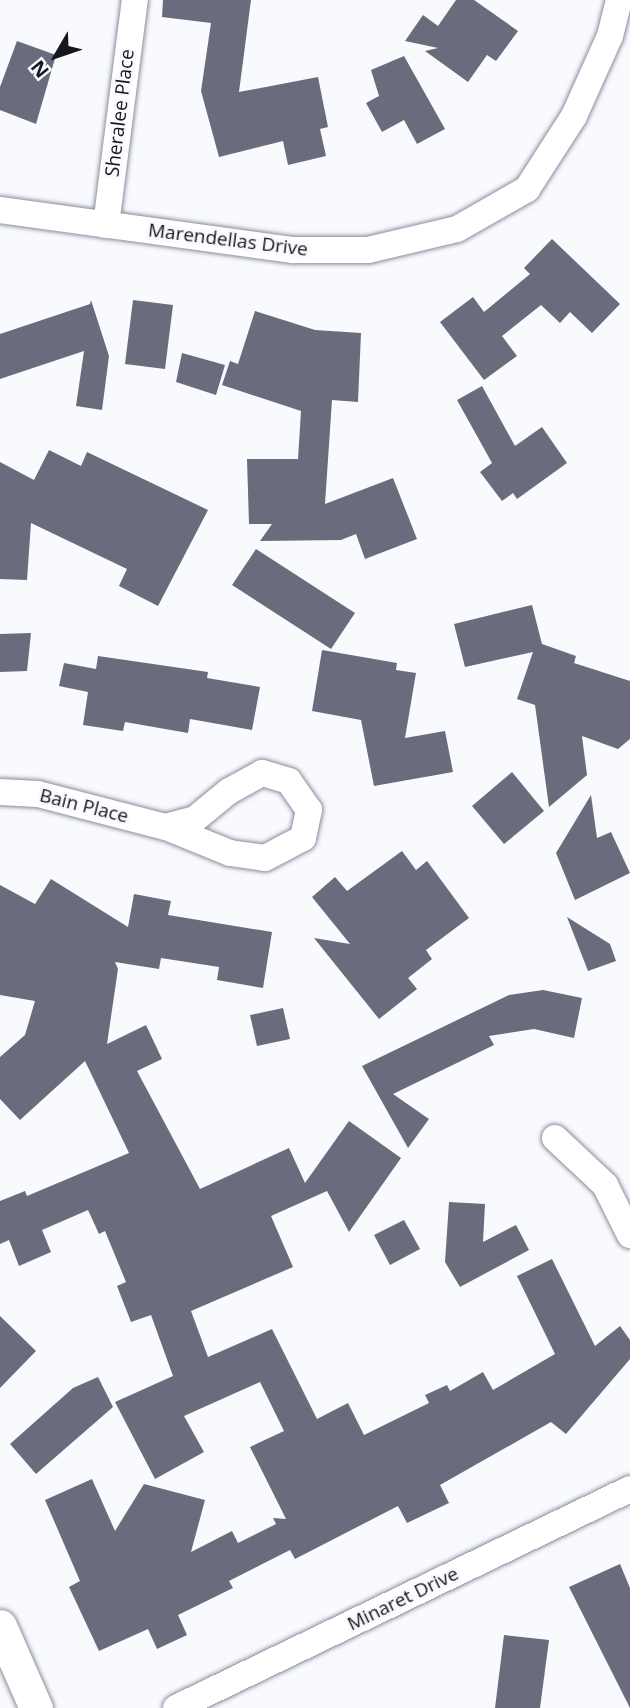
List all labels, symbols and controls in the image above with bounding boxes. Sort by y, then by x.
north arrow [21,21,91,91]
street label: Sheralee Place [101,48,139,178]
text: N [25,55,55,83]
street label: Marendellas Drive [147,219,309,261]
street label: Bain Place [37,784,131,828]
street label: Minaret Drive [344,1562,462,1636]

